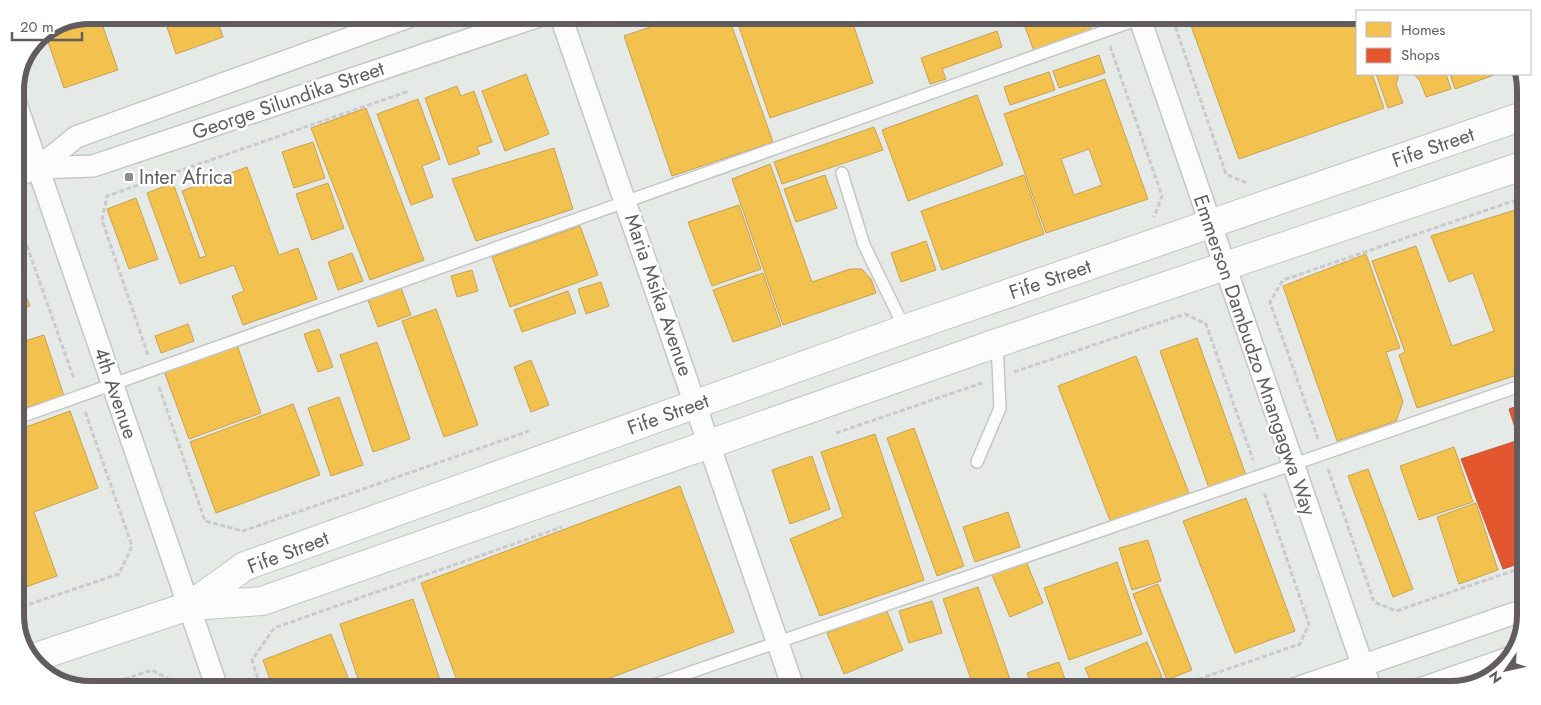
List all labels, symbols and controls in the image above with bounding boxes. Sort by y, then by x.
scale bar [12,10,82,42]
legend [1356,10,1531,75]
text: 20 m [20,16,54,38]
text: Homes [1401,19,1445,41]
text: Shops [1401,44,1440,66]
street label: George Silundika Street [188,54,388,147]
street label: Fife Street [1388,120,1478,175]
place label: Inter Africa [139,163,233,192]
marker: Inter Africa [123,171,135,183]
street label: Emmerson Dambudzo Mnangagwa Way [1186,191,1323,520]
street label: Maria Msika Avenue [617,210,700,380]
street label: Fife Street [1005,252,1095,307]
street label: 4th Avenue [86,343,145,443]
street label: Fife Street [623,386,713,443]
street label: Fife Street [243,524,333,581]
north arrow [1481,645,1531,695]
text: N [1484,667,1507,687]

